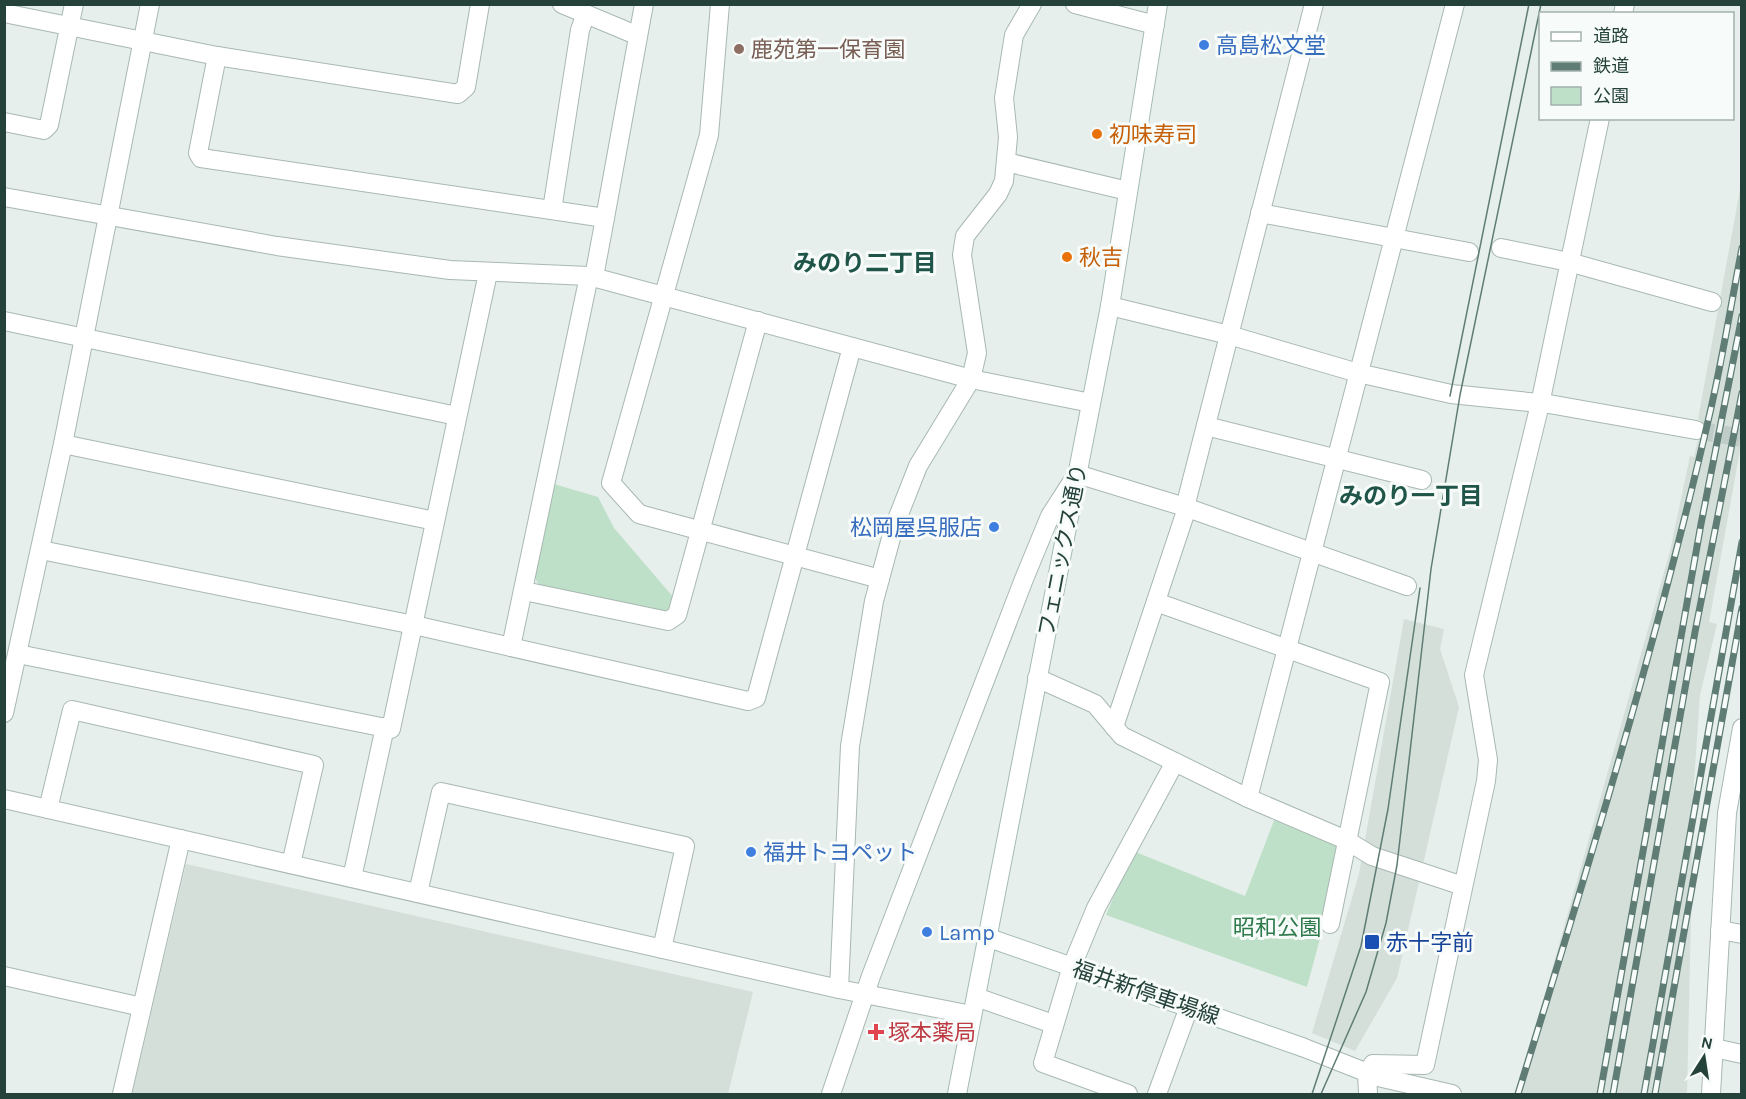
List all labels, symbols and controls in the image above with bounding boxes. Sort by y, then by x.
legend [1539,12,1734,120]
text: 道路 [1593,25,1629,47]
place label: 高島松文堂 [1216,33,1326,59]
place label: 鹿苑第一保育園 [751,37,905,63]
marker: 高島松文堂 [1197,38,1211,52]
marker: 鹿苑第一保育園 [732,42,746,56]
text: 鉄道 [1593,55,1629,77]
text: 公園 [1593,85,1629,107]
place label: 初味寿司 [1109,122,1197,148]
marker: 初味寿司 [1090,127,1104,141]
place label: 秋吉 [1079,245,1123,271]
district label: みのり二丁目 [793,249,937,277]
marker: 秋吉 [1060,250,1074,264]
street label: フェニックス通り [1033,462,1092,639]
district label: みのり一丁目 [1339,482,1483,510]
place label: 松岡屋呉服店 [850,515,982,541]
marker: 松岡屋呉服店 [987,520,1001,534]
place label: 福井トヨペット [763,840,917,866]
marker: 福井トヨペット [744,845,758,859]
park label: 昭和公園 [1233,915,1321,941]
place label: Lamp [939,920,995,946]
marker: Lamp [920,925,934,939]
place label: 赤十字前 [1386,930,1474,956]
marker: 赤十字前 [1363,933,1381,951]
street label: 福井新停車場線 [1069,956,1223,1030]
place label: 塚本薬局 [888,1020,976,1046]
marker: 塚本薬局 [869,1025,883,1039]
north arrow [1674,1027,1734,1087]
text: N [1699,1032,1715,1053]

